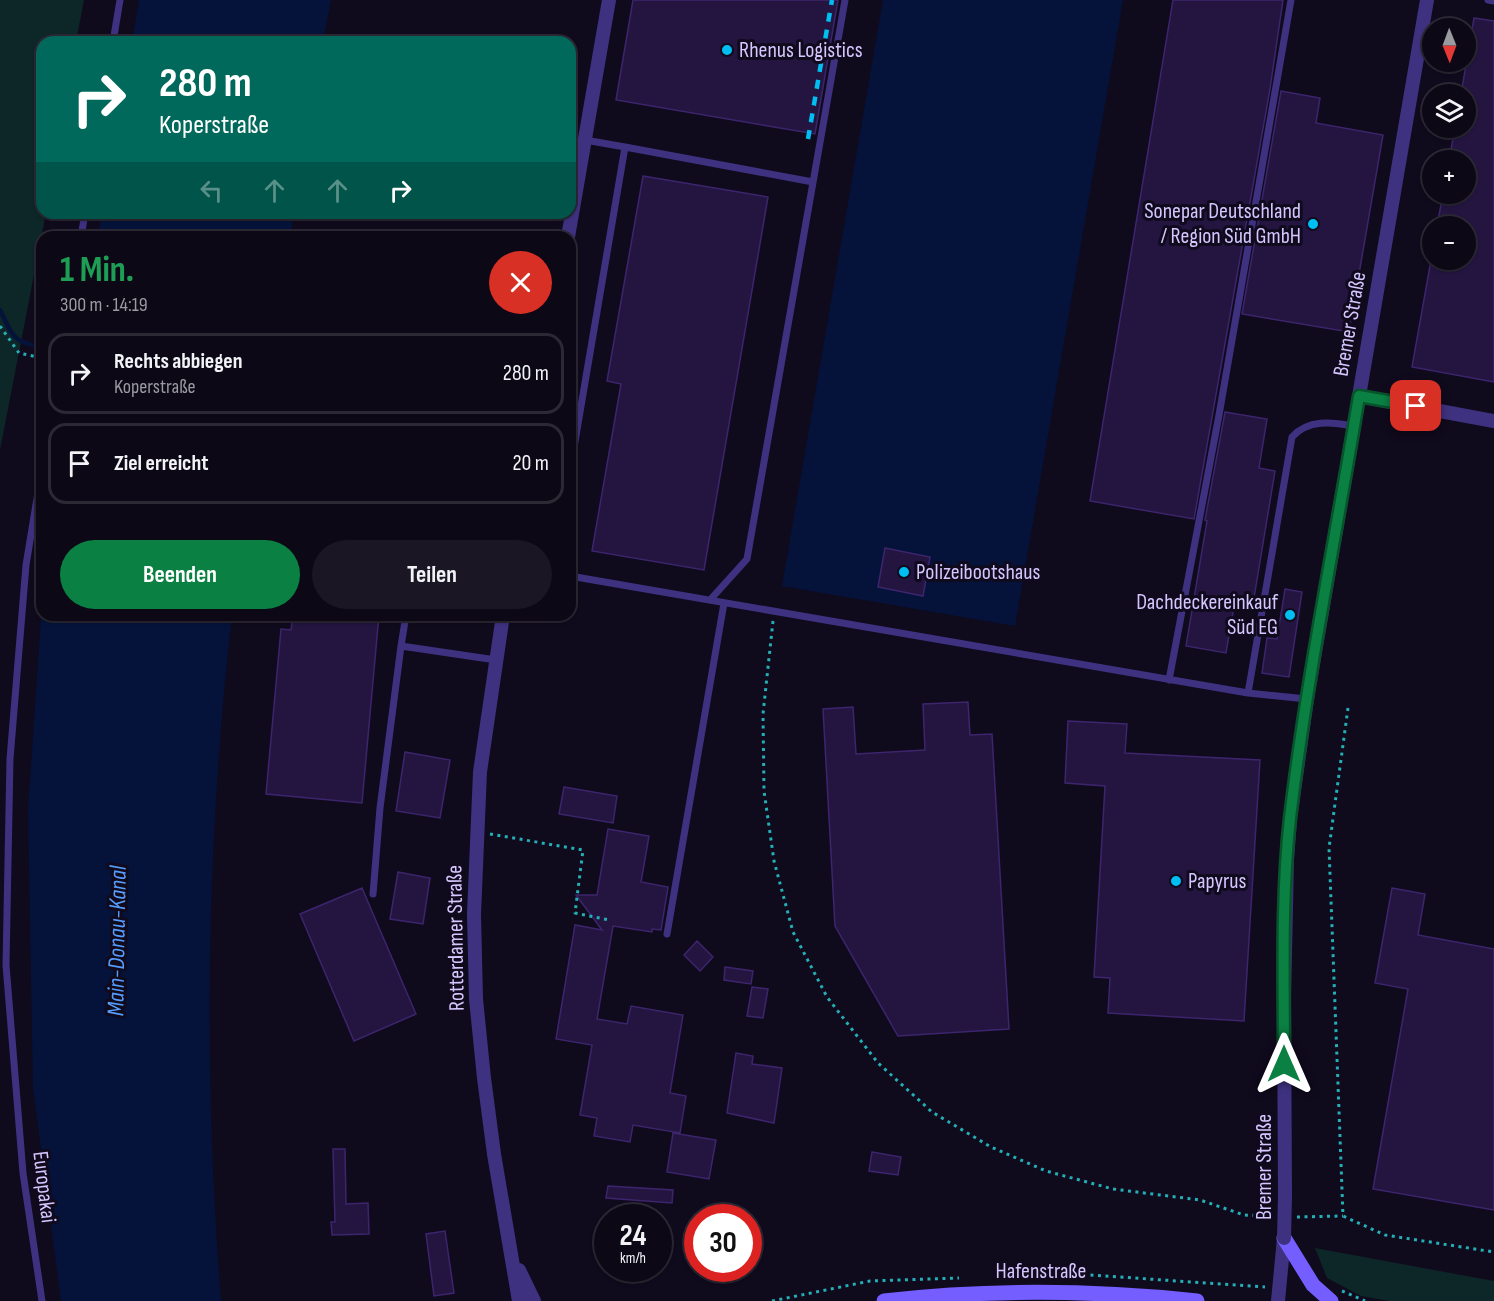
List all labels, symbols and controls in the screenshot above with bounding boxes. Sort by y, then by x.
north arrow [1422,18,1476,72]
map controls [1422,18,1476,270]
place label: Rhenus Logistics [739,37,863,64]
marker: Rhenus Logistics [720,43,734,57]
text: 280 m [159,58,252,109]
icon: right [60,60,138,138]
button: layers [1422,84,1476,138]
text: Koperstraße [159,109,269,141]
button: + [1422,150,1476,204]
icon: left [195,174,228,207]
icon: ahead [258,174,291,207]
icon: ahead [321,174,354,207]
icon: right [384,174,417,207]
place label: Sonepar Deutschland / Region Süd GmbH [1144,198,1301,250]
button: − [1422,216,1476,270]
marker: Sonepar Deutschland / Region Süd GmbH [1306,217,1320,231]
text: 1 Min. [60,249,134,292]
button: close [489,251,552,314]
street label: Bremer Straße [1327,269,1373,379]
text: 300 m · 14:19 [60,293,148,317]
text: Rechts abbiegen [114,348,243,375]
icon: right [63,357,96,390]
text: 280 m [503,360,549,387]
text: Koperstraße [114,375,196,399]
pin [1390,380,1441,431]
icon: arrive [1399,389,1432,422]
icon: arrive [63,447,96,480]
text: Ziel erreicht [114,450,209,477]
text: 20 m [513,450,549,477]
button: Beenden [60,540,300,609]
button: Teilen [312,540,552,609]
place label: Polizeibootshaus [916,559,1041,586]
marker: Polizeibootshaus [897,565,911,579]
place label: Dachdeckereinkauf Süd EG [1136,589,1279,641]
marker: Dachdeckereinkauf Süd EG [1283,608,1297,622]
water label: Main-Donau-Kanal [101,865,133,1016]
street label: Rotterdamer Straße [441,865,471,1011]
place label: Papyrus [1188,868,1246,895]
marker: Papyrus [1169,874,1183,888]
position arrow [1252,1032,1316,1096]
street label: Bremer Straße [1251,1114,1278,1220]
street label: Europakai [26,1150,62,1224]
speed limit sign: 30 [684,1204,762,1282]
text: 24 [620,1218,646,1254]
text: km/h [620,1249,646,1268]
street label: Hafenstraße [996,1258,1086,1285]

